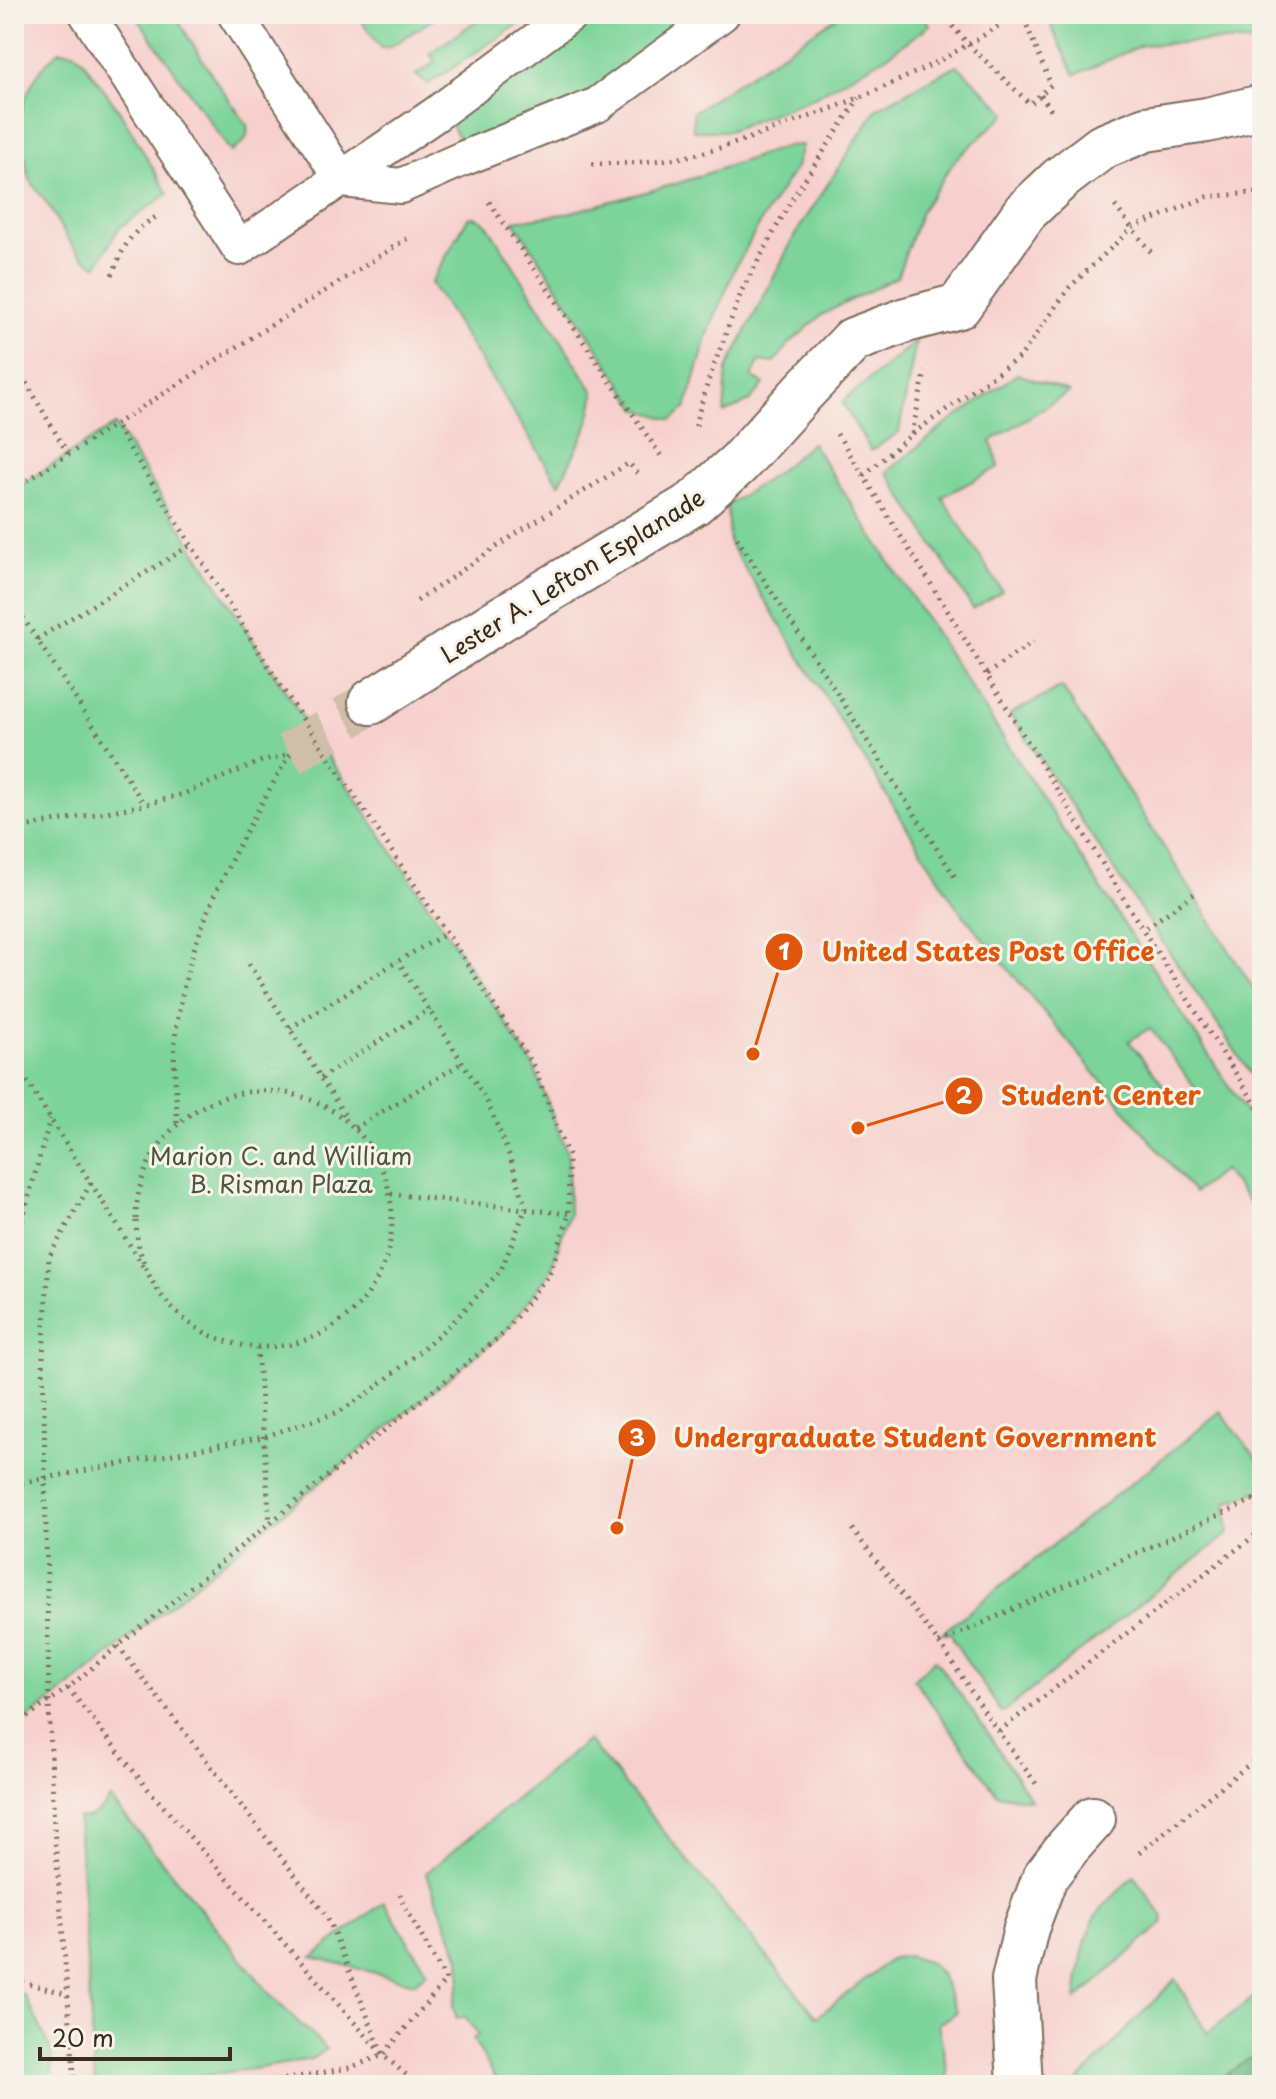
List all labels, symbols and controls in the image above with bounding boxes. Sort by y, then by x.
street label: Lester A. Lefton Esplanade [433,479,711,671]
callout: United States Post Office [764,927,1171,977]
text: United States Post Office [821,931,1155,970]
text: 1 [778,932,790,968]
callout: Student Center [944,1071,1217,1121]
text: Student Center [1001,1075,1201,1114]
text: 2 [956,1076,973,1112]
park label: Marion C. and William B. Risman Plaza [150,1137,412,1201]
callout: Undergraduate Student Government [617,1413,1173,1463]
text: Undergraduate Student Government [673,1417,1157,1456]
text: 3 [629,1418,645,1454]
scale bar [40,2011,230,2061]
text: 20 m [52,2019,114,2055]

